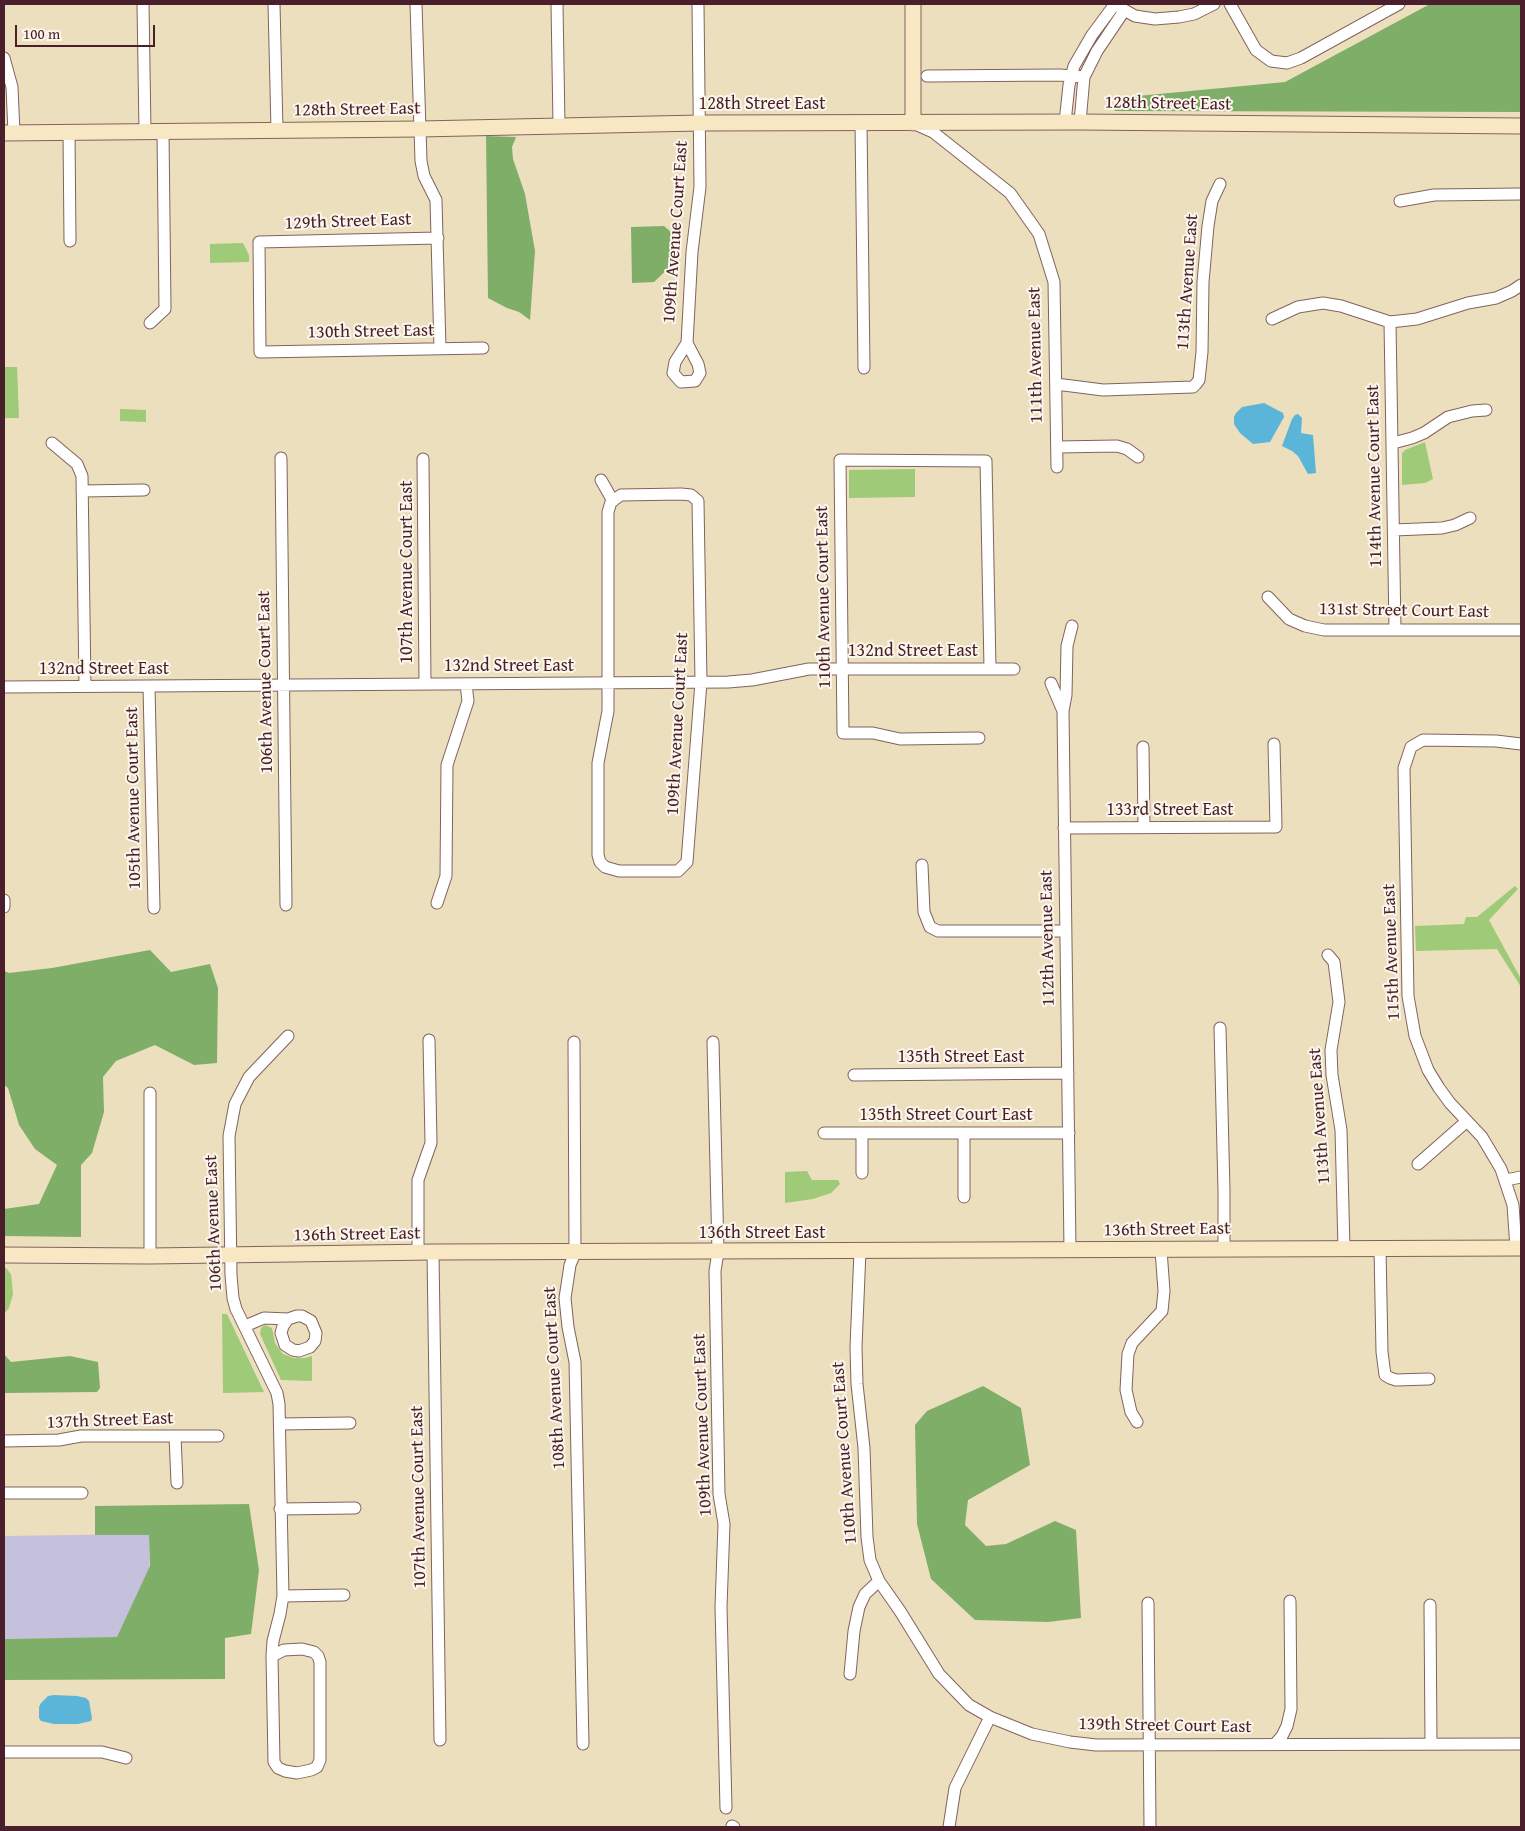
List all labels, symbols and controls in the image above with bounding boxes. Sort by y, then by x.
scale bar [18,15,158,47]
text: 100 m [23,23,60,44]
street label: 128th Street East [1104,92,1232,116]
street label: 128th Street East [698,93,826,115]
street label: 128th Street East [293,98,421,122]
street label: 109th Avenue Court East [659,140,693,324]
street label: 129th Street East [284,209,412,235]
street label: 113th Avenue East [1172,213,1204,351]
street label: 111th Avenue East [1024,286,1048,424]
street label: 130th Street East [307,320,435,344]
street label: 114th Avenue Court East [1363,384,1387,568]
street label: 107th Avenue Court East [396,480,418,664]
street label: 110th Avenue Court East [812,505,836,689]
street label: 106th Avenue Court East [254,590,278,774]
street label: 131st Street Court East [1319,599,1489,623]
street label: 109th Avenue Court East [662,632,694,816]
street label: 132nd Street East [848,640,978,662]
street label: 132nd Street East [444,655,574,677]
street label: 132nd Street East [39,658,169,680]
street label: 105th Avenue Court East [122,706,146,890]
street label: 133rd Street East [1106,799,1234,821]
street label: 112th Avenue East [1036,869,1060,1007]
street label: 115th Avenue East [1379,883,1405,1021]
street label: 135th Street East [897,1046,1025,1068]
street label: 113th Avenue East [1304,1047,1336,1185]
street label: 135th Street Court East [859,1104,1033,1126]
street label: 106th Avenue East [201,1154,227,1292]
street label: 136th Street East [1103,1218,1231,1242]
street label: 136th Street East [698,1222,826,1244]
street label: 136th Street East [293,1223,421,1247]
street label: 108th Avenue Court East [539,1286,571,1470]
street label: 109th Avenue Court East [689,1333,717,1517]
street label: 110th Avenue Court East [828,1361,862,1545]
street label: 107th Avenue Court East [407,1405,431,1589]
street label: 137th Street East [46,1408,174,1434]
street label: 139th Street Court East [1078,1714,1252,1738]

